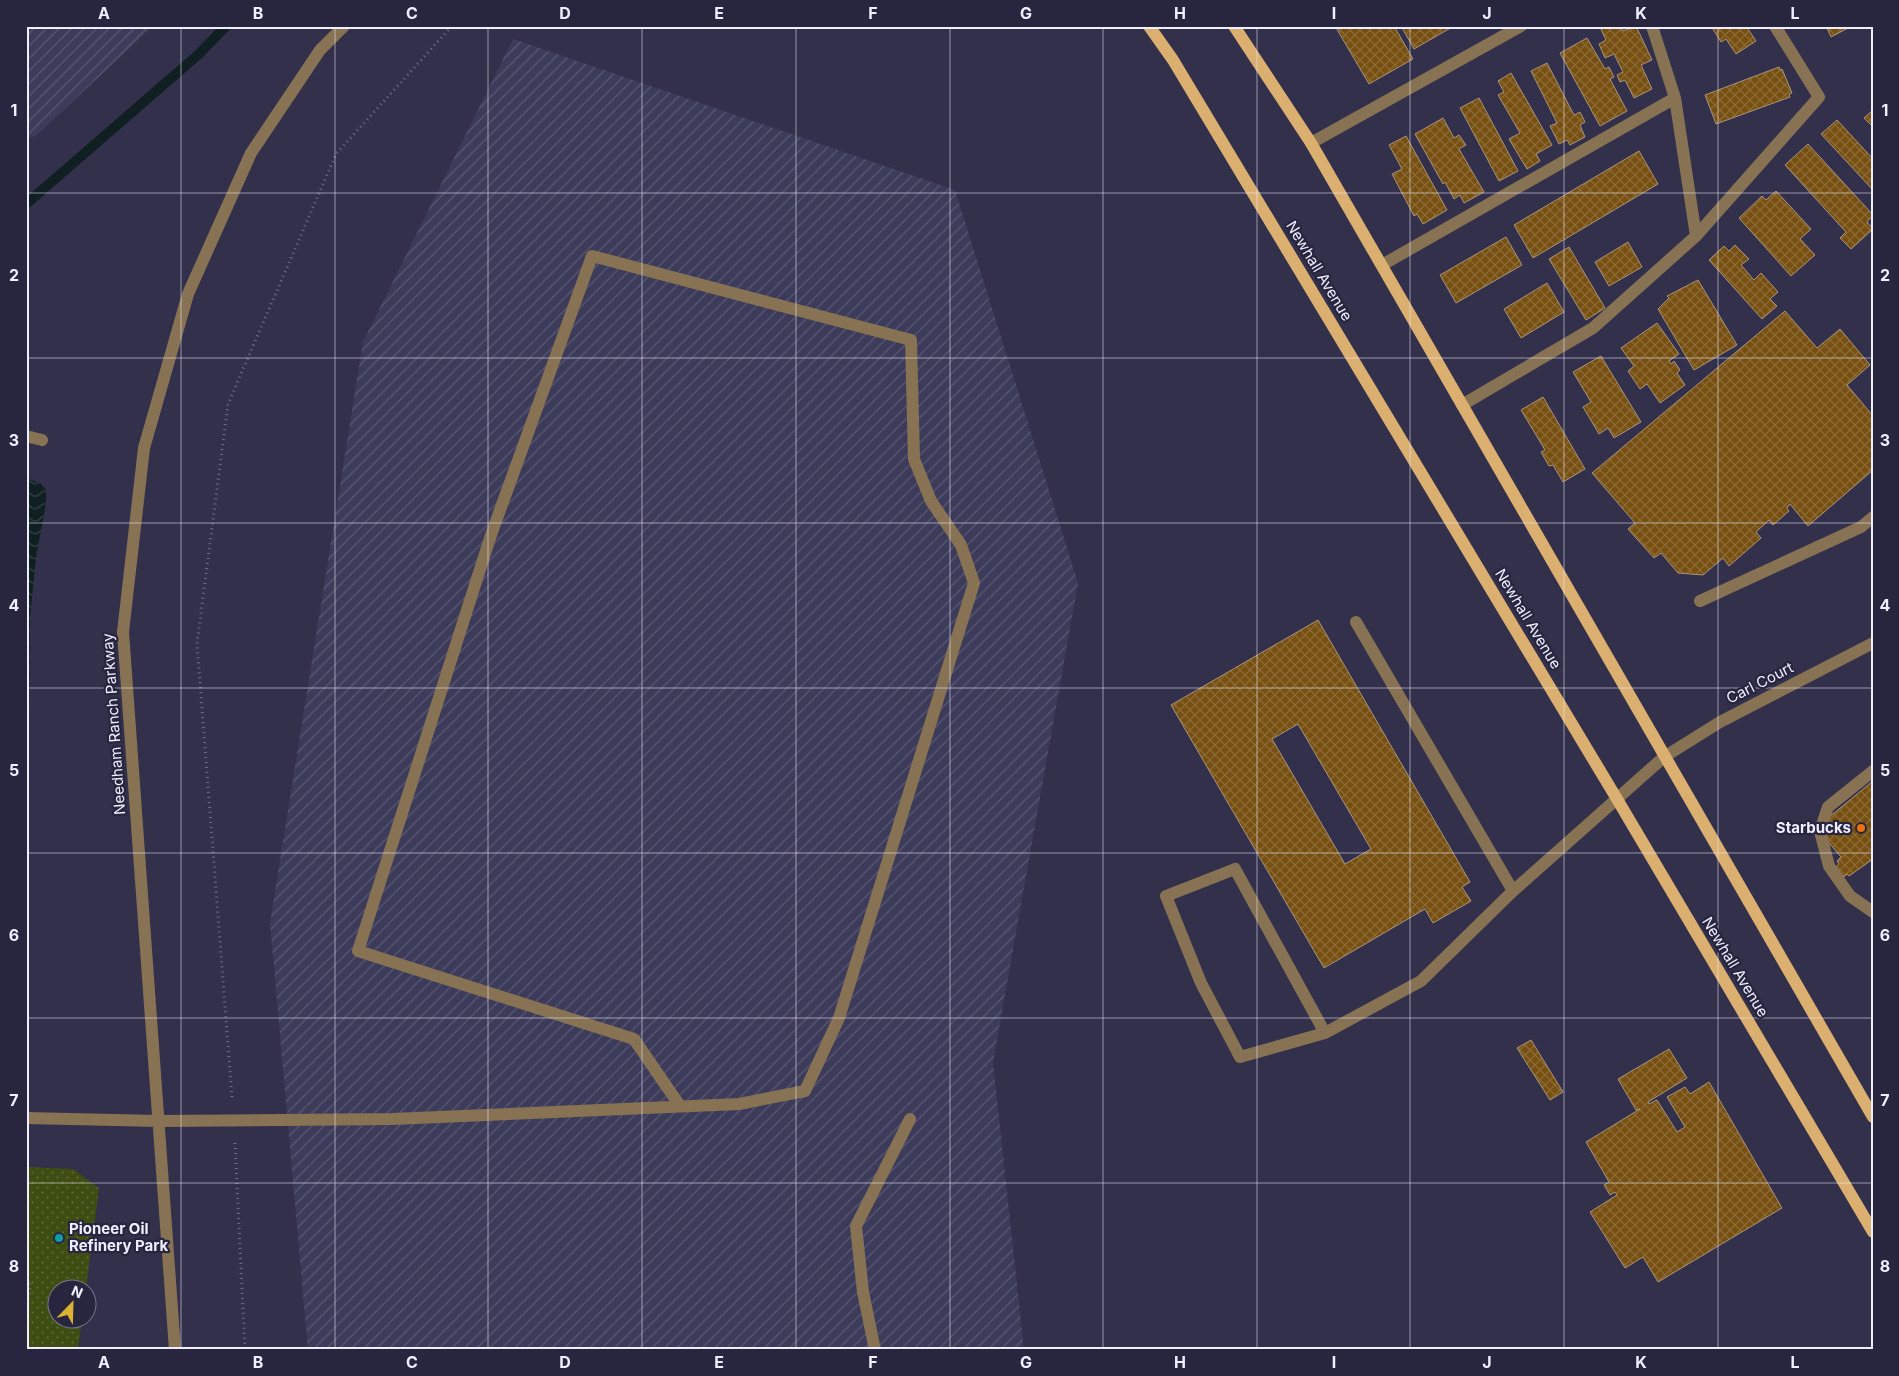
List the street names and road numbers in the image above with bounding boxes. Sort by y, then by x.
street label: Newhall Avenue [1282,217,1357,324]
street label: Newhall Avenue [1491,565,1566,672]
street label: Needham Ranch Parkway [98,632,129,816]
street label: Carl Court [1723,658,1797,708]
street label: Newhall Avenue [1698,913,1773,1020]

